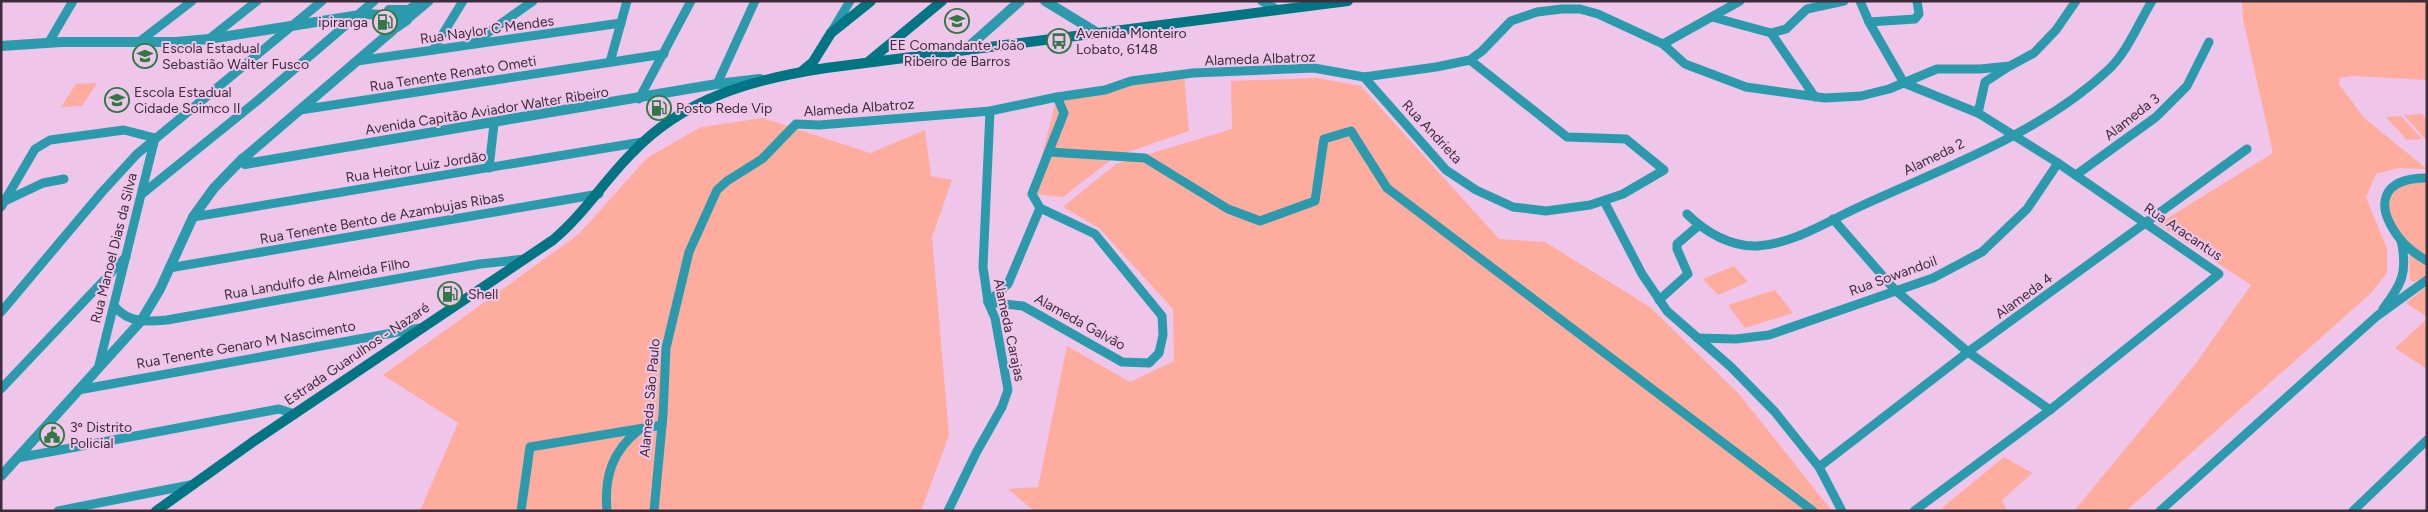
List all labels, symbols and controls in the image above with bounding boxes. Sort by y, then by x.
school or university icon: EE Comandante João Ribeiro de Barros [944,8,970,34]
fuel station icon: ipiranga [372,9,398,35]
street label: Rua Naylor C Mendes [419,12,555,48]
place label: ipiranga [318,14,368,31]
place label: Avenida Monteiro Lobato, 6148 [1076,25,1187,58]
bus stop icon: Avenida Monteiro Lobato, 6148 [1046,28,1072,54]
place label: EE Comandante João Ribeiro de Barros [889,37,1025,70]
place label: Escola Estadual Sebastião Walter Fusco [162,40,309,73]
school or university icon: Escola Estadual Sebastião Walter Fusco [132,43,158,69]
street label: Alameda Albatroz [1204,49,1316,69]
street label: Rua Tenente Renato Ometi [368,52,538,96]
street label: Avenida Capitão Aviador Walter Ribeiro [364,83,610,139]
place label: Escola Estadual Cidade Soimco II [134,84,241,117]
school or university icon: Escola Estadual Cidade Soimco II [104,87,130,113]
street label: Alameda 3 [2101,90,2163,144]
fuel station icon: Posto Rede Vip [646,95,672,121]
street label: Alameda Albatroz [803,96,915,120]
street label: Rua Andrieta [1398,97,1466,167]
place label: Posto Rede Vip [676,100,772,117]
street label: Alameda 2 [1901,135,1967,179]
street label: Rua Heitor Luiz Jordão [344,147,488,187]
street label: Rua Manoel Dias da Silva [87,171,141,325]
street label: Rua Tenente Bento de Azambujas Ribas [259,188,505,248]
street label: Rua Aracantus [2141,200,2225,264]
street label: Rua Sowandoil [1847,252,1939,300]
street label: Rua Landulfo de Almeida Filho [223,254,411,304]
street label: Alameda 4 [1992,269,2056,322]
street label: Alameda Carajas [990,277,1028,383]
fuel station icon: Shell [437,281,463,307]
place label: Shell [468,286,498,303]
street label: Alameda Galvão [1032,290,1128,354]
street label: Estrada Guarulhos - Nazaré [281,299,433,409]
street label: Rua Tenente Genaro M Nascimento [135,317,357,373]
street label: Alameda São Paulo [636,338,664,458]
place label: 3º Distrito Policial [70,419,132,452]
public building icon: 3º Distrito Policial [39,422,65,448]

